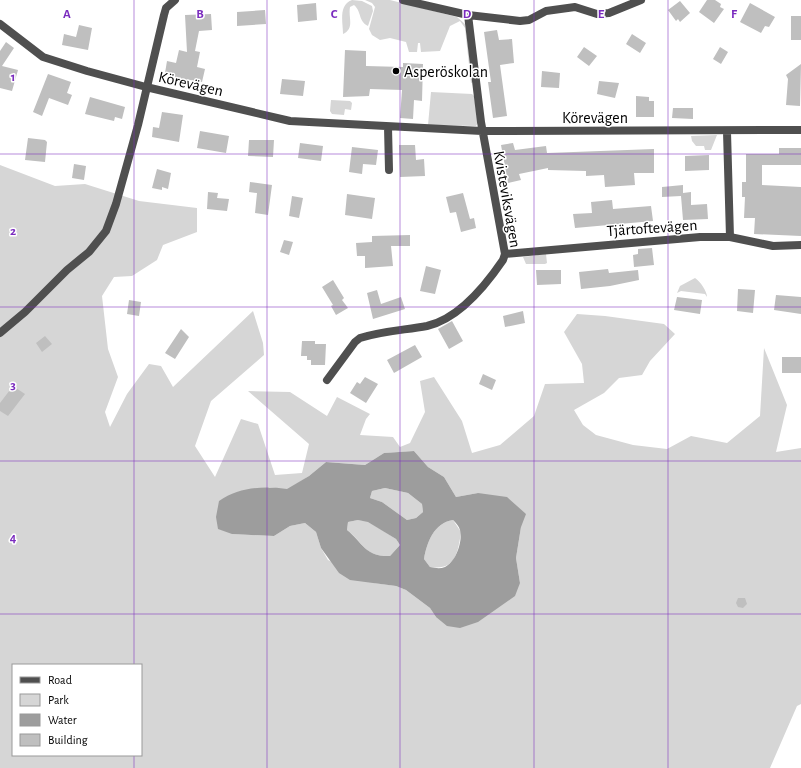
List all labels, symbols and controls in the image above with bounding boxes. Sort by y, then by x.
text: A [63,8,71,21]
text: B [196,8,204,21]
text: C [331,8,338,21]
text: D [463,8,472,21]
text: E [598,8,605,21]
text: F [731,8,738,21]
place label: Asperöskolan [404,64,488,80]
marker: Asperöskolan [391,66,401,76]
street label: Körevägen [157,69,225,99]
text: 1 [11,71,15,84]
street label: Körevägen [562,110,628,126]
street label: Kvisteviksvägen [491,149,523,249]
street label: Tjärtoftevägen [606,217,698,240]
text: 2 [10,225,16,238]
text: 3 [10,379,16,392]
text: 4 [10,532,17,545]
legend [12,664,142,756]
text: Road [48,674,72,686]
text: Park [48,694,69,706]
text: Water [48,714,77,726]
text: Building [48,734,88,746]

